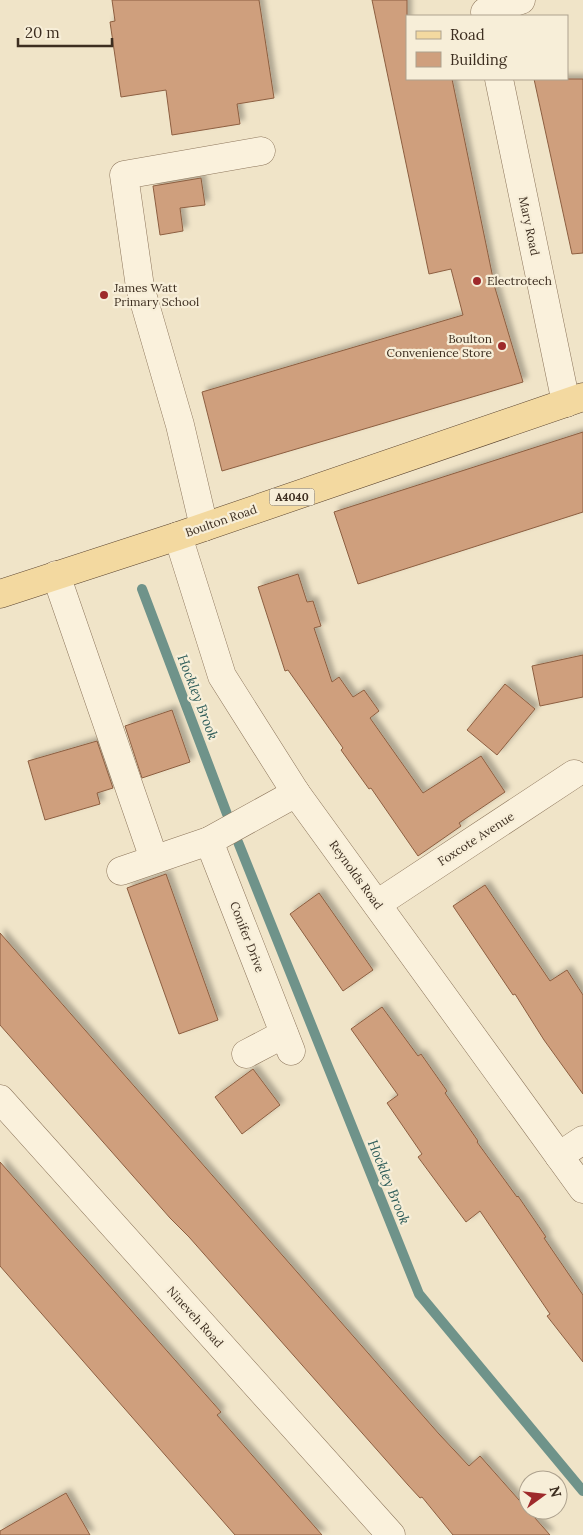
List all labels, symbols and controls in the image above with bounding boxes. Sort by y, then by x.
scale bar [18,15,111,47]
legend [406,15,568,80]
text: 20 m [25,23,60,42]
text: Road [450,25,485,44]
text: Building [450,50,508,69]
street label: Mary Road [516,195,543,257]
place label: Electrotech [487,273,552,288]
marker: Electrotech [471,275,483,287]
place label: James Watt Primary School [113,280,199,309]
marker: James Watt Primary School [98,289,110,301]
place label: Boulton Convenience Store [387,331,492,360]
marker: Boulton Convenience Store [496,340,508,352]
road number: A4040 [270,488,314,506]
street label: Boulton Road [183,501,259,540]
water label: Hockley Brook [173,652,223,742]
street label: Foxcote Avenue [435,808,517,869]
street label: Reynolds Road [326,837,386,912]
street label: Conifer Drive [227,899,268,975]
water label: Hockley Brook [364,1137,414,1227]
street label: Nineveh Road [164,1283,227,1350]
north arrow [518,1470,568,1520]
text: N [545,1484,566,1499]

